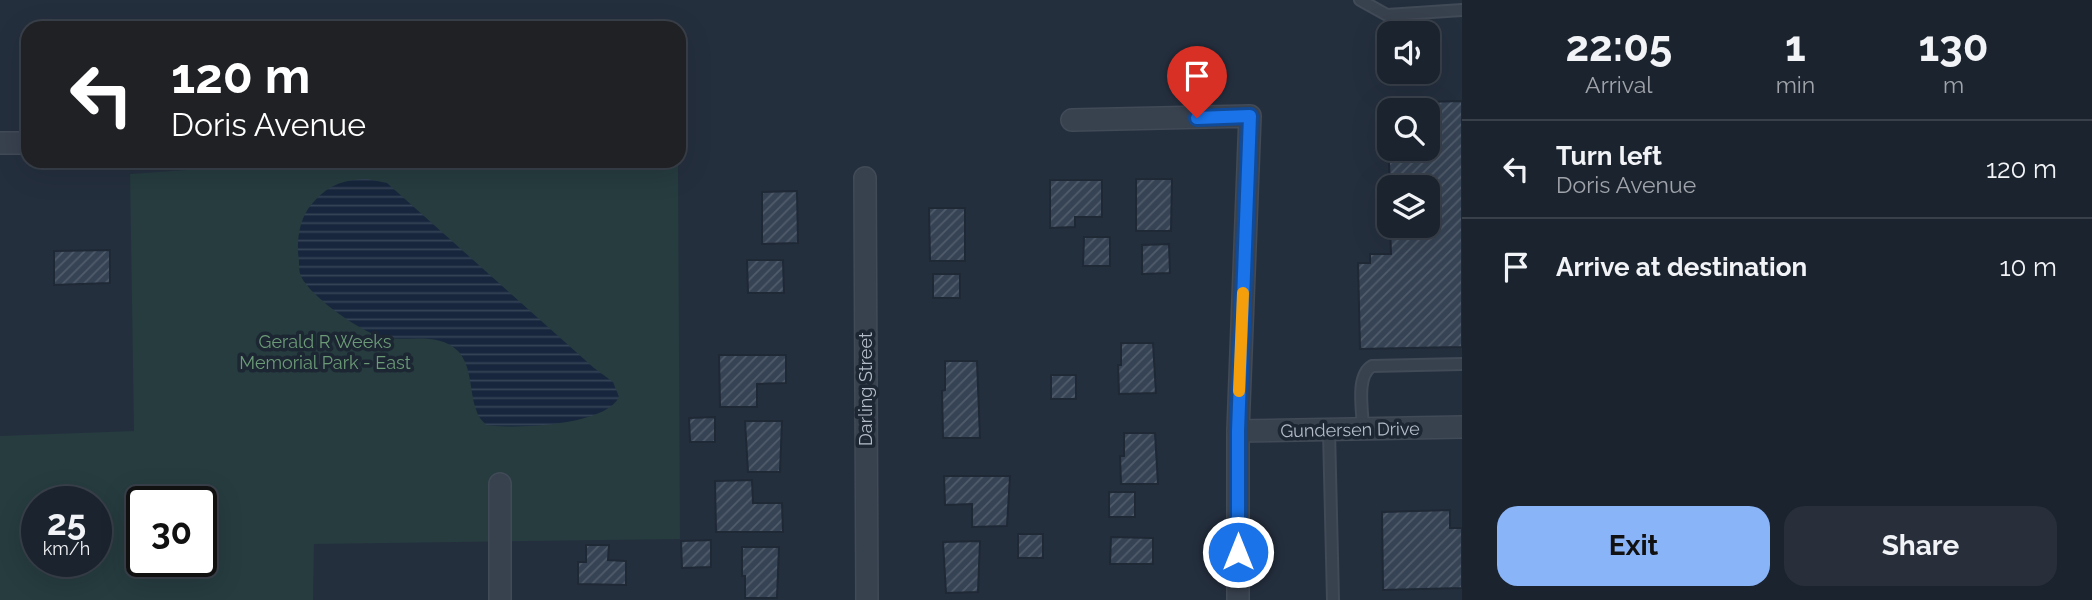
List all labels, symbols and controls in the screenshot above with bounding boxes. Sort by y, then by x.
map controls [1377,21,1440,238]
button: sound [1377,21,1440,84]
text: 22:05 [1565,22,1672,71]
text: 1 [1785,22,1806,71]
text: 130 [1919,22,1989,71]
pin [1167,46,1227,118]
text: 120 m [171,47,310,104]
icon: left [56,49,147,140]
icon: arrive [1178,57,1216,95]
text: Arrival [1585,71,1653,98]
text: min [1776,71,1815,98]
text: m [1943,71,1964,98]
button: search [1377,98,1440,161]
text: Doris Avenue [171,106,366,143]
text: Turn left [1556,141,1662,171]
icon: left [1497,150,1535,188]
text: 120 m [1986,154,2057,184]
text: Doris Avenue [1556,171,1696,198]
button: layers [1377,175,1440,238]
icon: arrive [1497,248,1535,286]
text: Arrive at destination [1556,252,1807,282]
text: 10 m [1999,252,2057,282]
park label: Gerald R Weeks Memorial Park - East [239,331,411,373]
street label: Darling Street [855,332,876,446]
street label: Gundersen Drive [1280,418,1420,441]
speed limit sign: 30 [126,486,217,577]
text: 25 [47,502,86,543]
button: Exit [1497,506,1770,586]
button: Share [1784,506,2057,586]
position arrow [1201,515,1275,589]
text: km/h [43,538,90,559]

